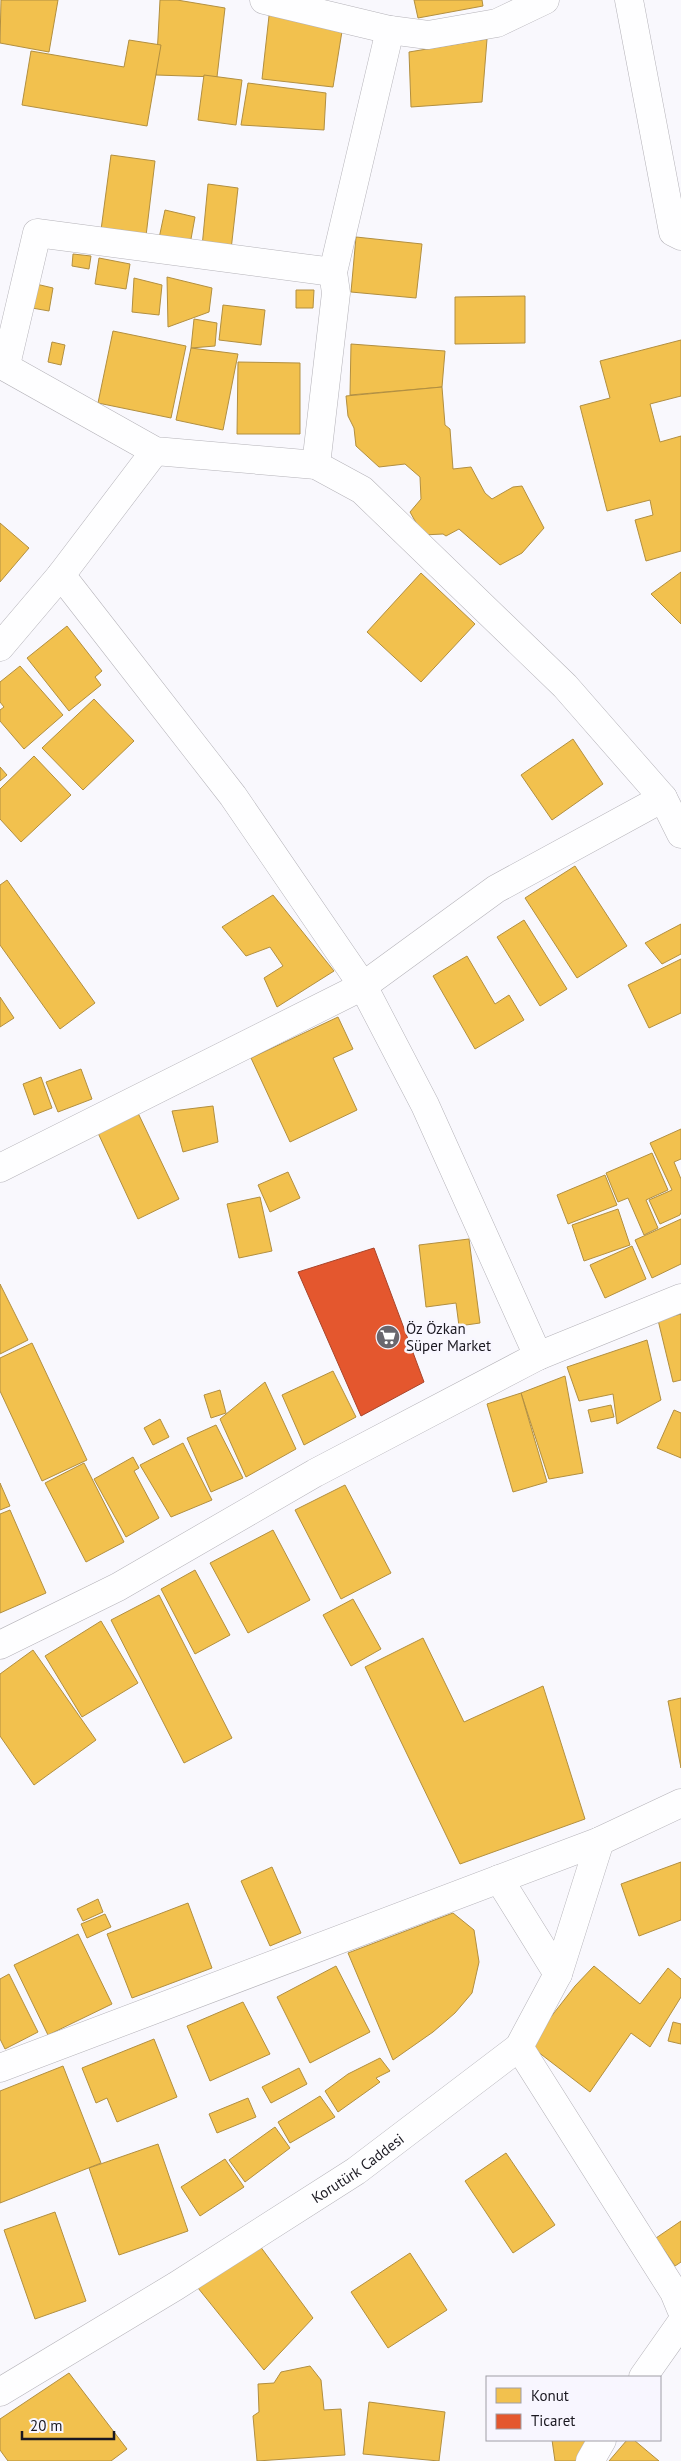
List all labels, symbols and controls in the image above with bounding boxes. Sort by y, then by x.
place label: Öz Özkan Süper Market [406,1319,491,1355]
supermarket icon: Öz Özkan Süper Market [375,1324,401,1350]
street label: Korutürk Caddesi [308,2129,407,2207]
legend [486,2376,661,2441]
text: Konut [531,2386,569,2405]
scale bar [22,2408,115,2440]
text: Ticaret [531,2411,575,2430]
text: 20 m [30,2416,63,2435]

